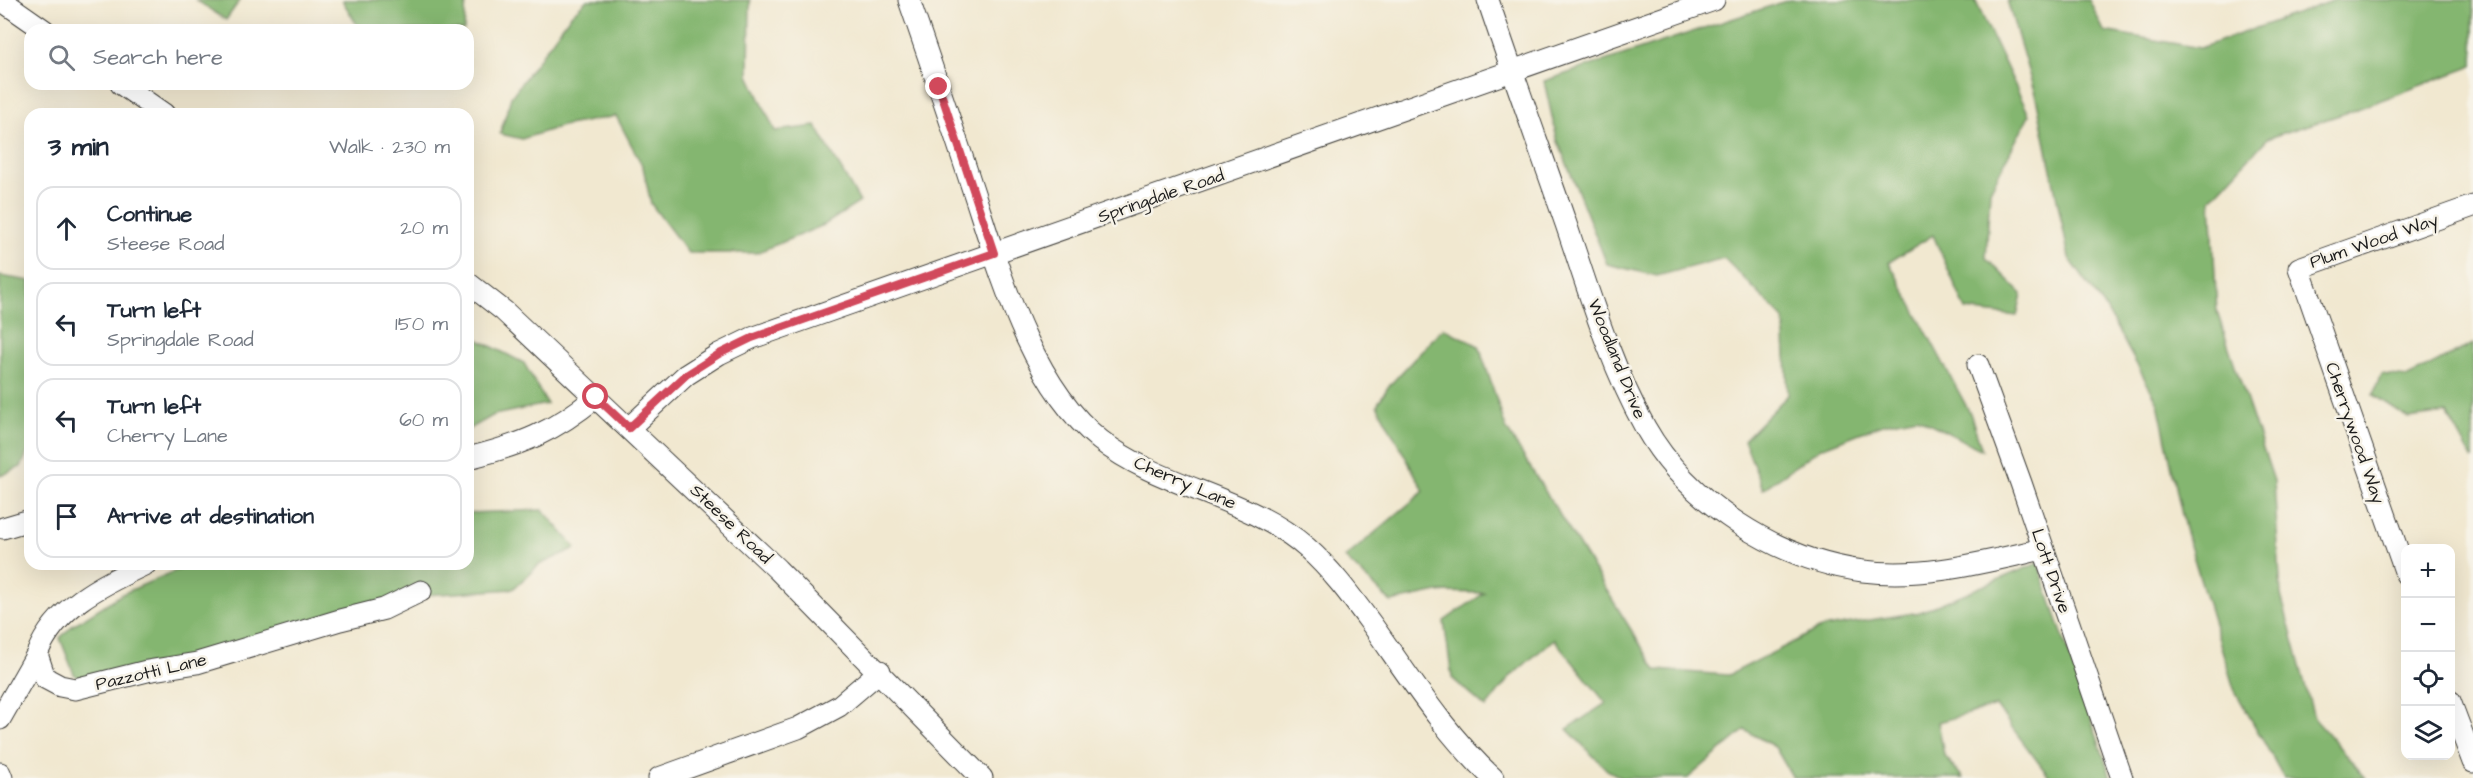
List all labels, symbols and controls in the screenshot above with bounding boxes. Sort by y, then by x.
search box [24,24,474,90]
icon: search [45,41,78,74]
text: Search here [93,42,223,73]
route end [925,73,951,99]
text: 3 min [48,129,109,165]
text: Walk · 230 m [329,133,450,161]
street label: Springdale Road [1095,163,1228,230]
text: Continue [107,199,192,230]
street label: Plum Wood Way [2306,207,2442,276]
icon: ahead [50,212,83,245]
text: 20 m [400,214,448,242]
text: Steese Road [107,230,224,258]
text: Turn left [107,295,201,326]
street label: Woodland Drive [1582,295,1653,423]
icon: left [50,308,83,341]
text: 150 m [395,310,448,338]
text: Springdale Road [107,326,254,354]
street label: Cherrywood Way [2318,359,2391,508]
route start [582,383,608,409]
text: Turn left [107,391,201,422]
icon: left [50,404,83,437]
text: 60 m [399,406,448,434]
text: Cherry Lane [107,422,228,450]
street label: Cherry Lane [1130,450,1240,517]
street label: Steese Road [684,478,778,570]
icon: arrive [50,500,83,533]
text: Arrive at destination [107,501,314,532]
street label: Lott Drive [2025,525,2077,617]
map controls [2401,544,2455,760]
button: + [2401,544,2455,598]
button: − [2401,598,2455,652]
street label: Pazzotti Lane [93,647,209,697]
button: locate [2401,652,2455,706]
button: layers [2401,706,2455,760]

